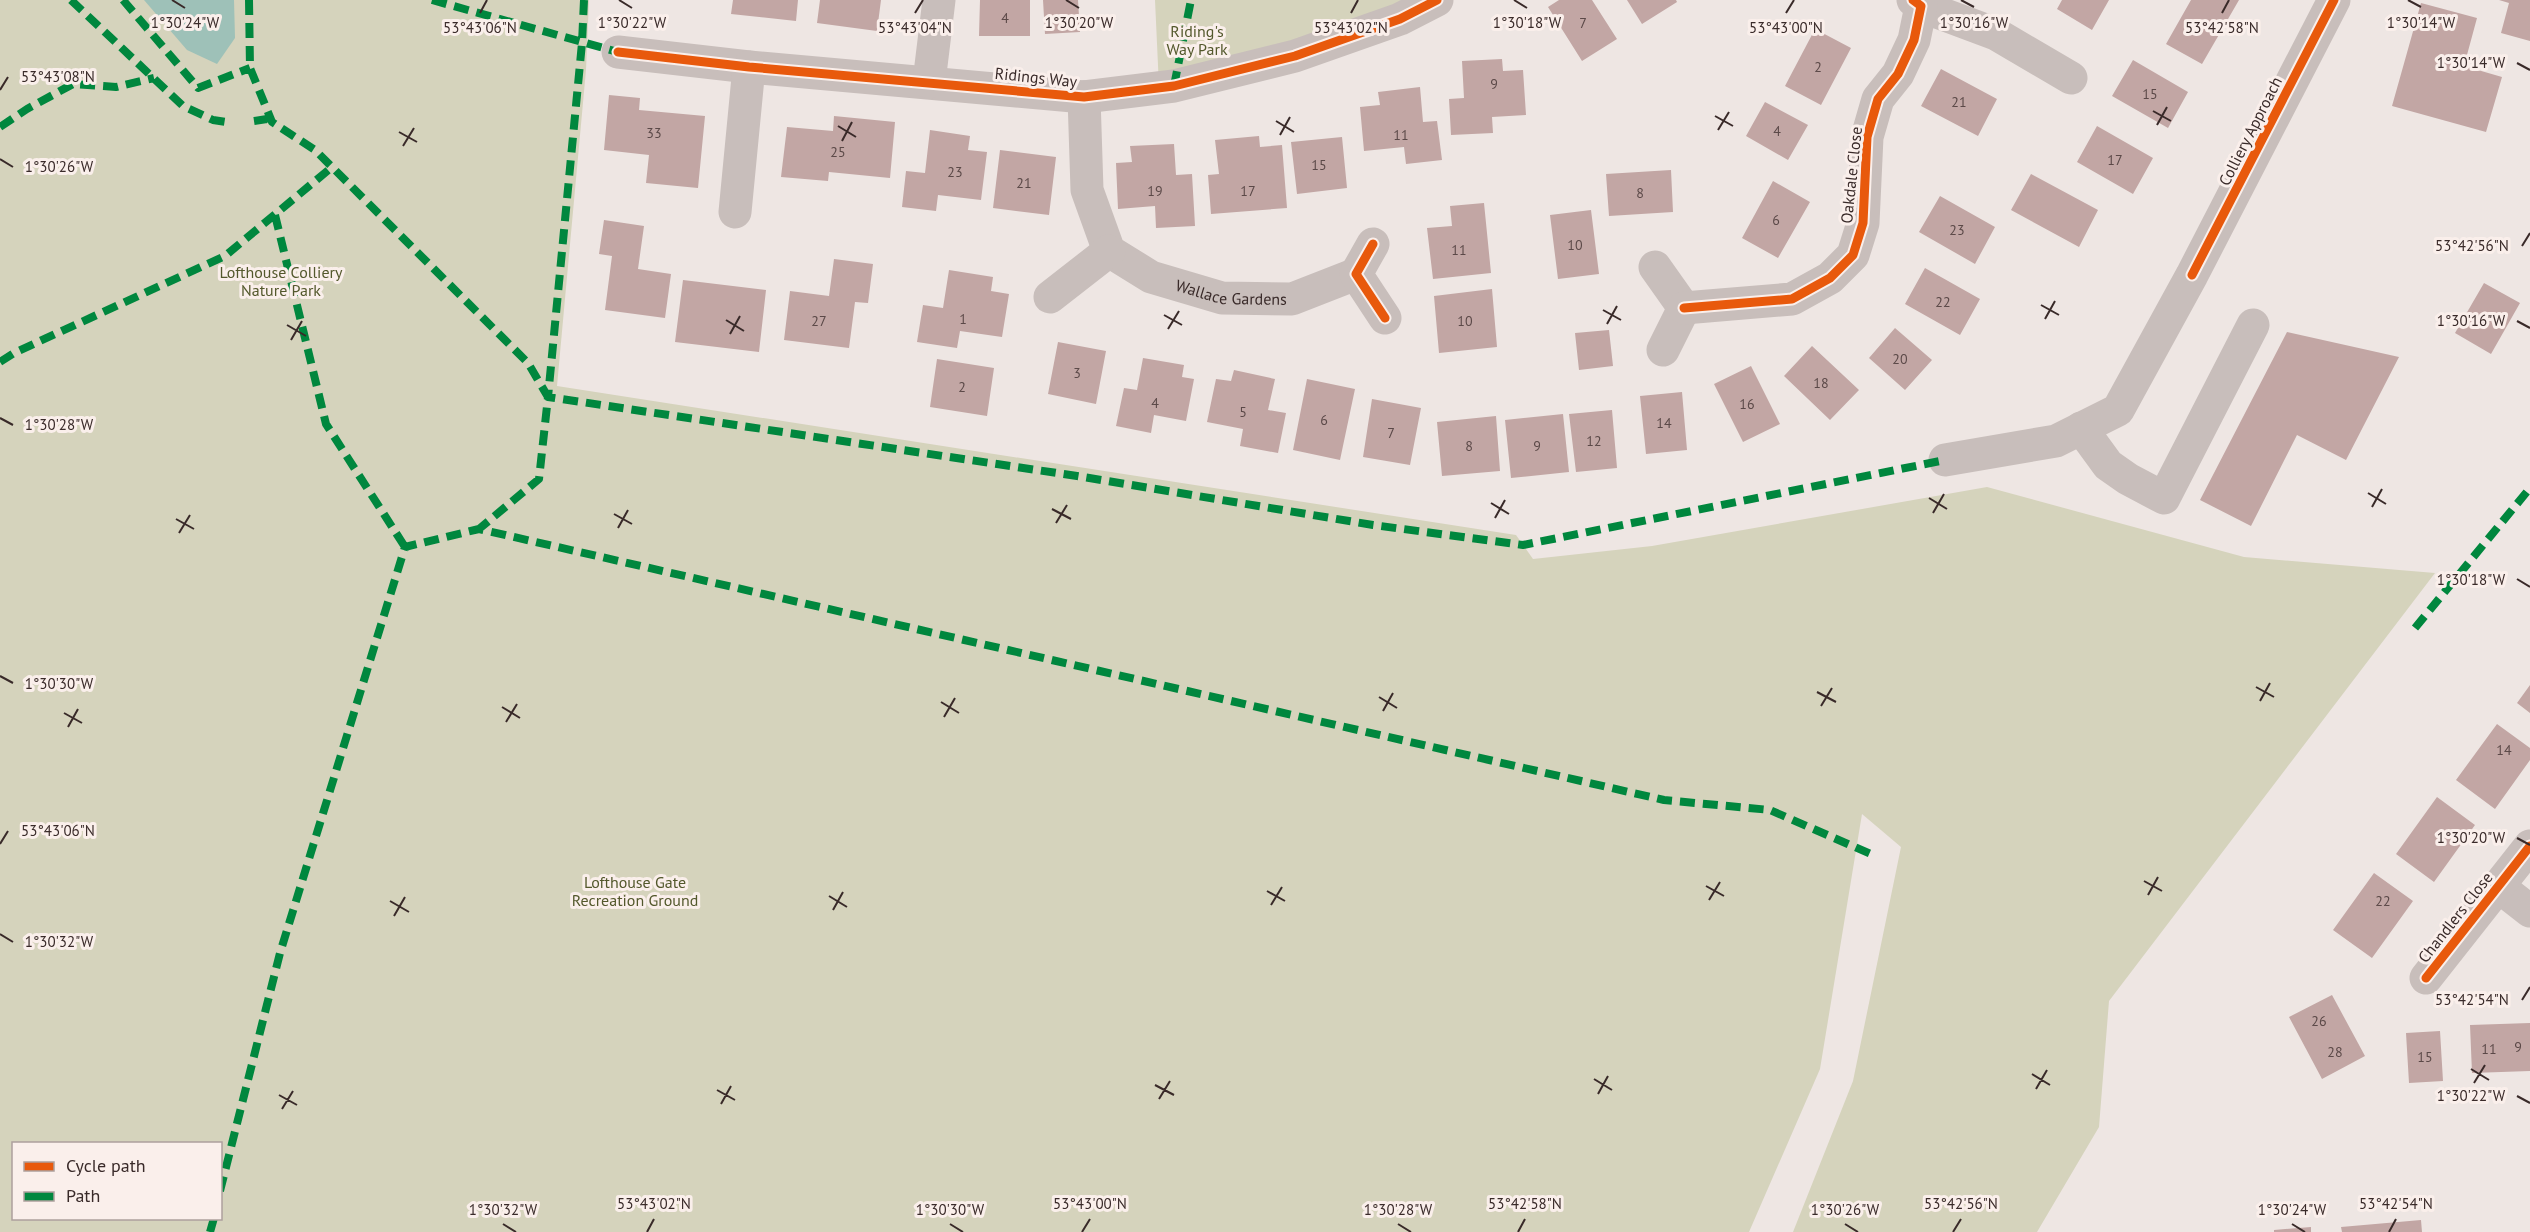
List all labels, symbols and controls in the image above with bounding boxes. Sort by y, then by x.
house number: 4 [1001,9,1009,27]
text: 1°30'24"W [151,13,220,32]
text: 1°30'22"W [598,13,667,32]
text: 1°30'20"W [1045,13,1114,32]
text: 1°30'18"W [1493,13,1562,32]
text: 1°30'16"W [1940,13,2009,32]
text: 1°30'14"W [2387,13,2456,32]
house number: 7 [1579,14,1587,32]
text: 53°43'06"N [443,18,517,37]
text: 53°43'04"N [878,18,952,37]
text: 53°43'02"N [1314,18,1388,37]
text: 53°43'00"N [1749,18,1823,37]
text: 53°42'58"N [2185,18,2259,37]
park label: Riding's Way Park [1166,21,1228,59]
text: 1°30'14"W [2437,53,2506,72]
house number: 2 [1814,58,1822,76]
street label: Ridings Way [994,63,1079,91]
text: 53°43'08"N [21,67,95,86]
street label: Colliery Approach [2214,73,2286,189]
house number: 9 [1490,75,1498,93]
house number: 15 [2142,85,2158,103]
house number: 21 [1951,93,1967,111]
house number: 4 [1773,122,1781,140]
house number: 33 [646,124,662,142]
house number: 11 [1393,126,1409,144]
street label: Oakdale Close [1836,126,1866,224]
house number: 25 [830,143,846,161]
house number: 17 [2107,151,2123,169]
house number: 15 [1311,156,1327,174]
text: 1°30'26"W [25,157,94,176]
house number: 23 [947,163,963,181]
house number: 21 [1016,174,1032,192]
house number: 19 [1147,182,1163,200]
house number: 17 [1240,182,1256,200]
house number: 8 [1636,184,1644,202]
house number: 6 [1772,211,1780,229]
house number: 23 [1949,221,1965,239]
house number: 10 [1567,236,1583,254]
text: 53°42'56"N [2435,236,2509,255]
house number: 11 [1451,241,1467,259]
park label: Lofthouse Colliery Nature Park [220,262,343,300]
street label: Wallace Gardens [1173,275,1287,309]
house number: 22 [1935,293,1951,311]
house number: 1 [959,310,967,328]
text: 1°30'16"W [2437,311,2506,330]
house number: 27 [811,312,827,330]
house number: 10 [1457,312,1473,330]
house number: 20 [1892,350,1908,368]
house number: 3 [1073,364,1081,382]
house number: 18 [1813,374,1829,392]
house number: 2 [958,378,966,396]
house number: 4 [1151,394,1159,412]
house number: 16 [1739,395,1755,413]
house number: 5 [1239,403,1247,421]
house number: 6 [1320,411,1328,429]
house number: 14 [1656,414,1672,432]
text: 1°30'28"W [25,415,94,434]
house number: 7 [1387,424,1395,442]
house number: 12 [1586,432,1602,450]
house number: 8 [1465,437,1473,455]
house number: 9 [1533,437,1541,455]
text: 1°30'18"W [2437,570,2506,589]
text: 1°30'30"W [25,674,94,693]
house number: 14 [2496,741,2512,759]
text: 53°43'06"N [21,821,95,840]
text: 1°30'20"W [2437,828,2506,847]
street label: Chandlers Close [2413,868,2497,966]
park label: Lofthouse Gate Recreation Ground [572,872,698,910]
house number: 22 [2375,892,2391,910]
text: 1°30'32"W [25,932,94,951]
text: 53°42'54"N [2435,990,2509,1009]
house number: 26 [2311,1012,2327,1030]
house number: 9 [2514,1038,2522,1056]
house number: 11 [2481,1040,2497,1058]
house number: 28 [2327,1043,2343,1061]
house number: 15 [2417,1048,2433,1066]
text: 1°30'22"W [2437,1086,2506,1105]
legend [12,1142,222,1220]
text: Cycle path [66,1154,146,1177]
text: Path [66,1184,100,1207]
text: 53°43'02"N [617,1194,691,1213]
text: 53°43'00"N [1053,1194,1127,1213]
text: 53°42'58"N [1488,1194,1562,1213]
text: 53°42'56"N [1924,1194,1998,1213]
text: 53°42'54"N [2359,1194,2433,1213]
text: 1°30'32"W [469,1200,538,1219]
text: 1°30'30"W [916,1200,985,1219]
text: 1°30'28"W [1364,1200,1433,1219]
text: 1°30'26"W [1811,1200,1880,1219]
text: 1°30'24"W [2258,1200,2327,1219]

